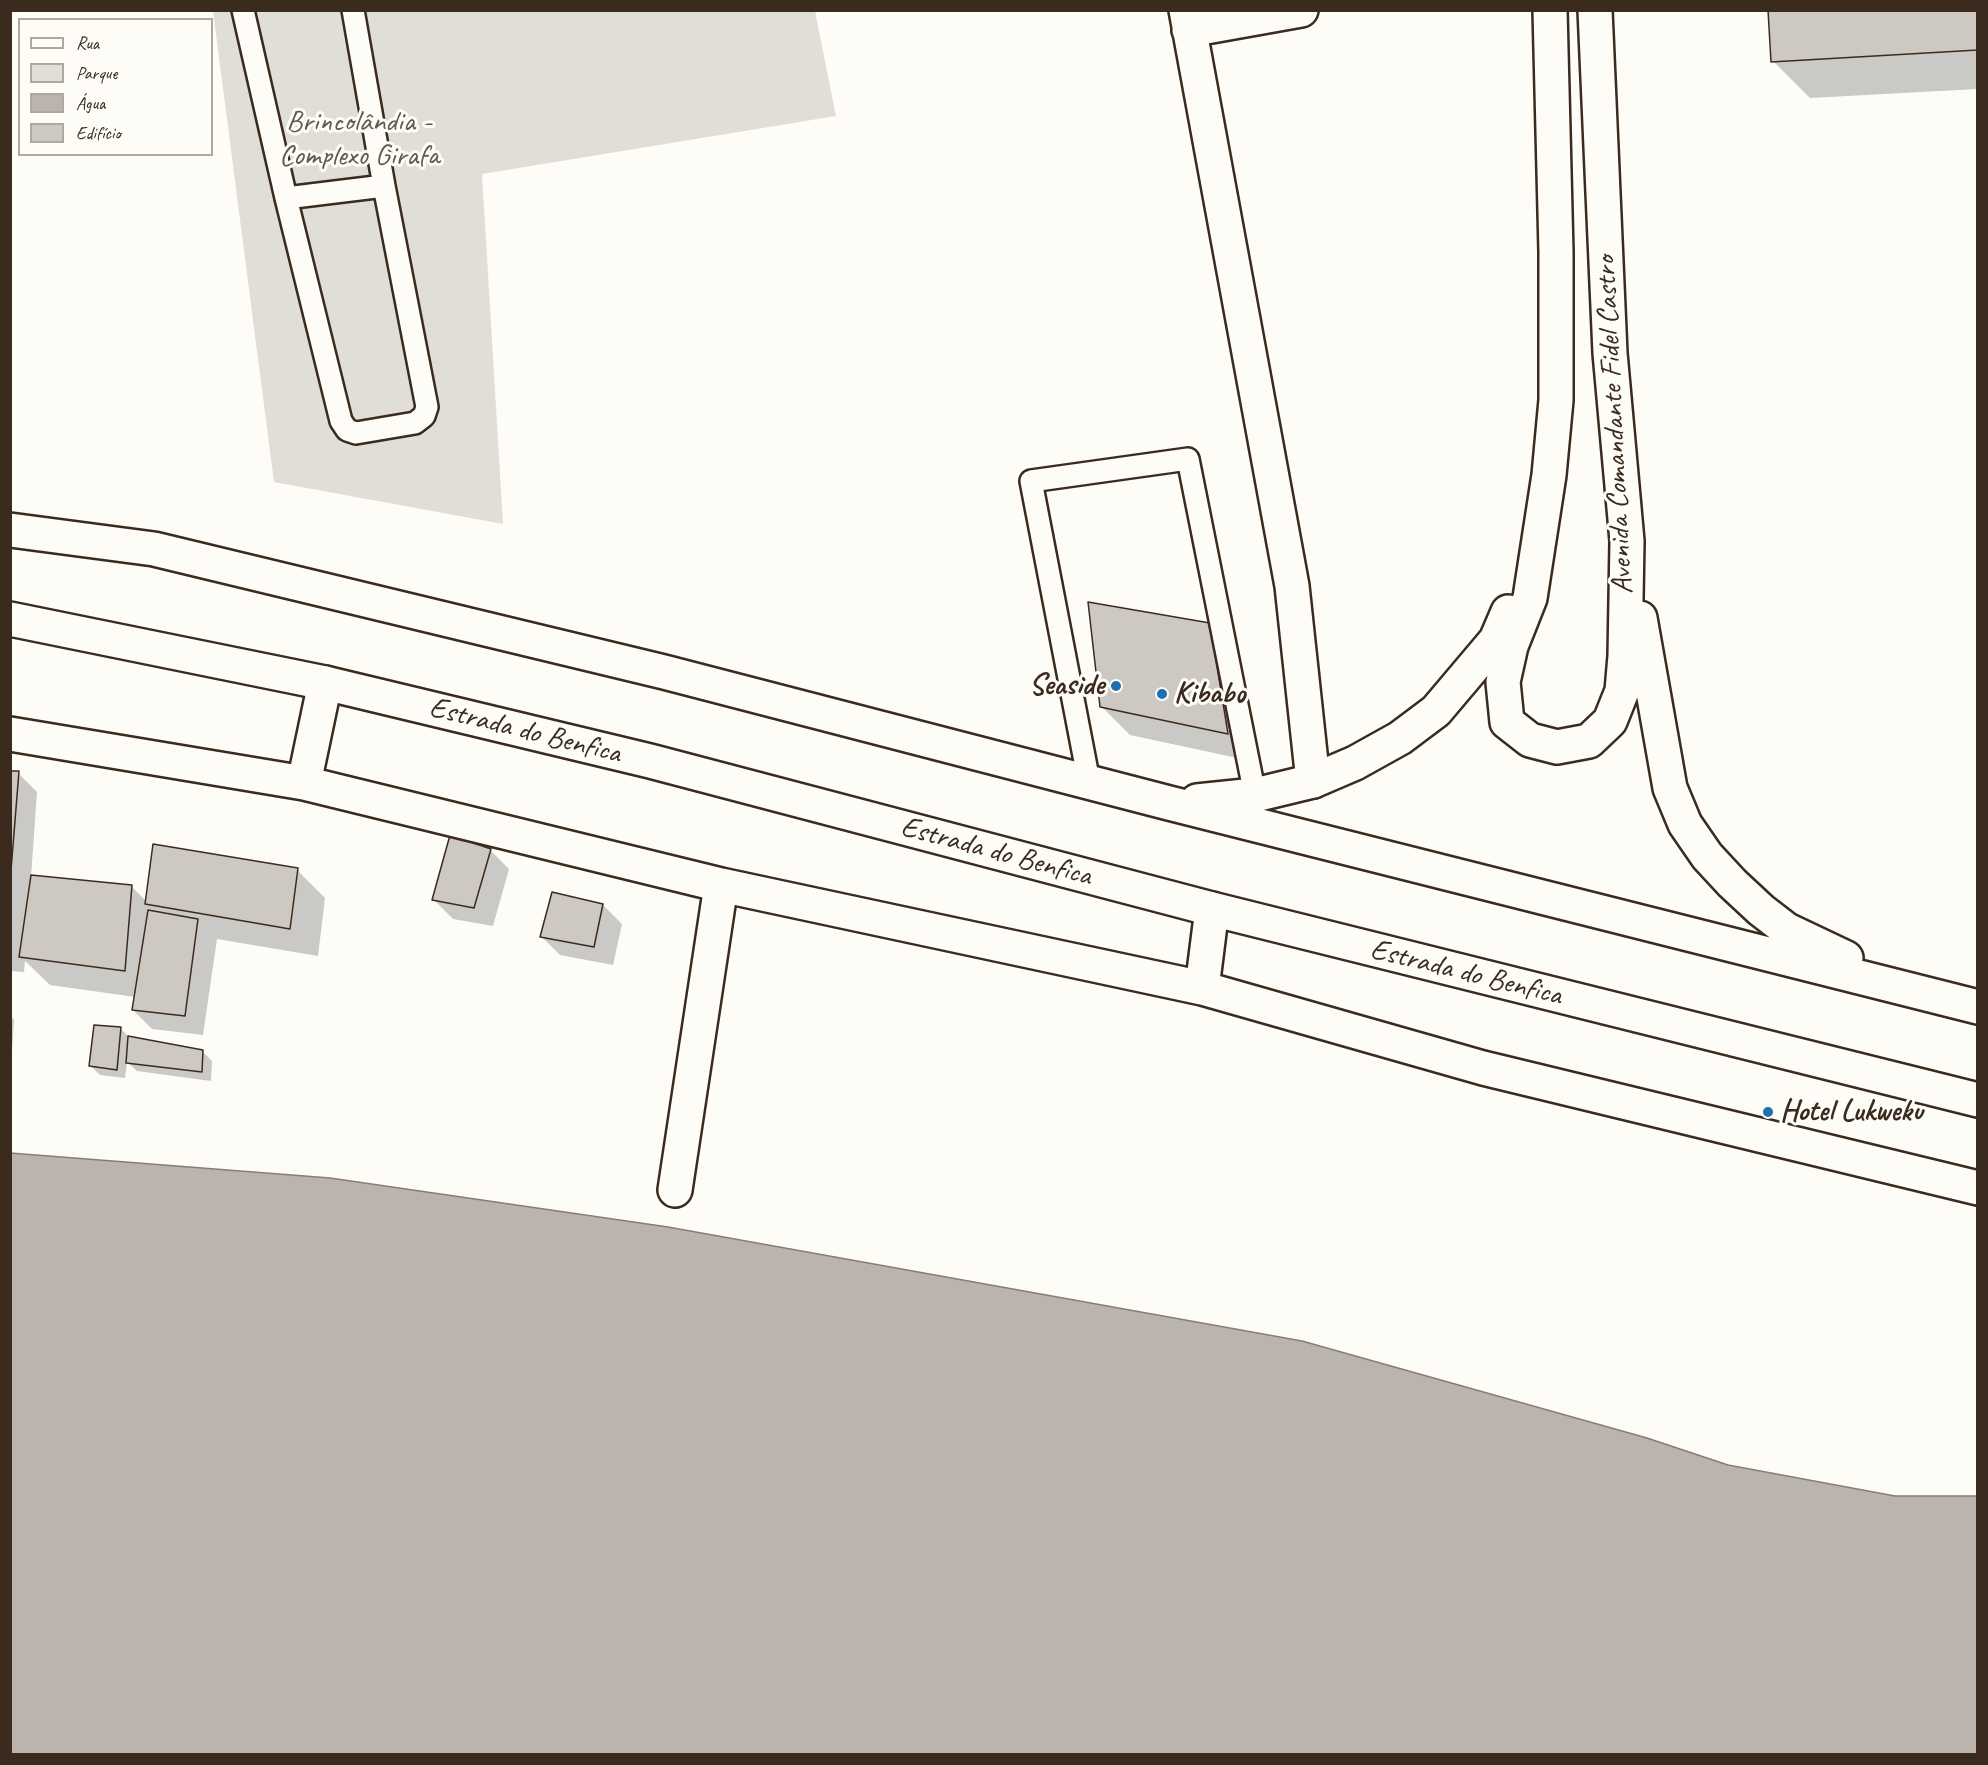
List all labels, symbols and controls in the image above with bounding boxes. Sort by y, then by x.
legend [18,18,213,156]
text: Rua [76,32,99,54]
text: Parque [76,62,117,84]
text: Água [76,92,105,114]
park label: Brincolândia - Complexo Girafa [279,104,439,174]
text: Edifício [76,122,121,144]
street label: Avenida Comandante Fidel Castro [1588,255,1642,595]
place label: Seaside [1029,668,1104,704]
place label: Kibabo [1174,676,1245,712]
marker: Seaside [1109,679,1123,693]
marker: Kibabo [1155,687,1169,701]
street label: Estrada do Benfica [426,690,624,772]
street label: Estrada do Benfica [897,809,1095,895]
street label: Estrada do Benfica [1367,932,1565,1014]
place label: Hotel Lukweku [1780,1094,1923,1130]
marker: Hotel Lukweku [1761,1105,1775,1119]

